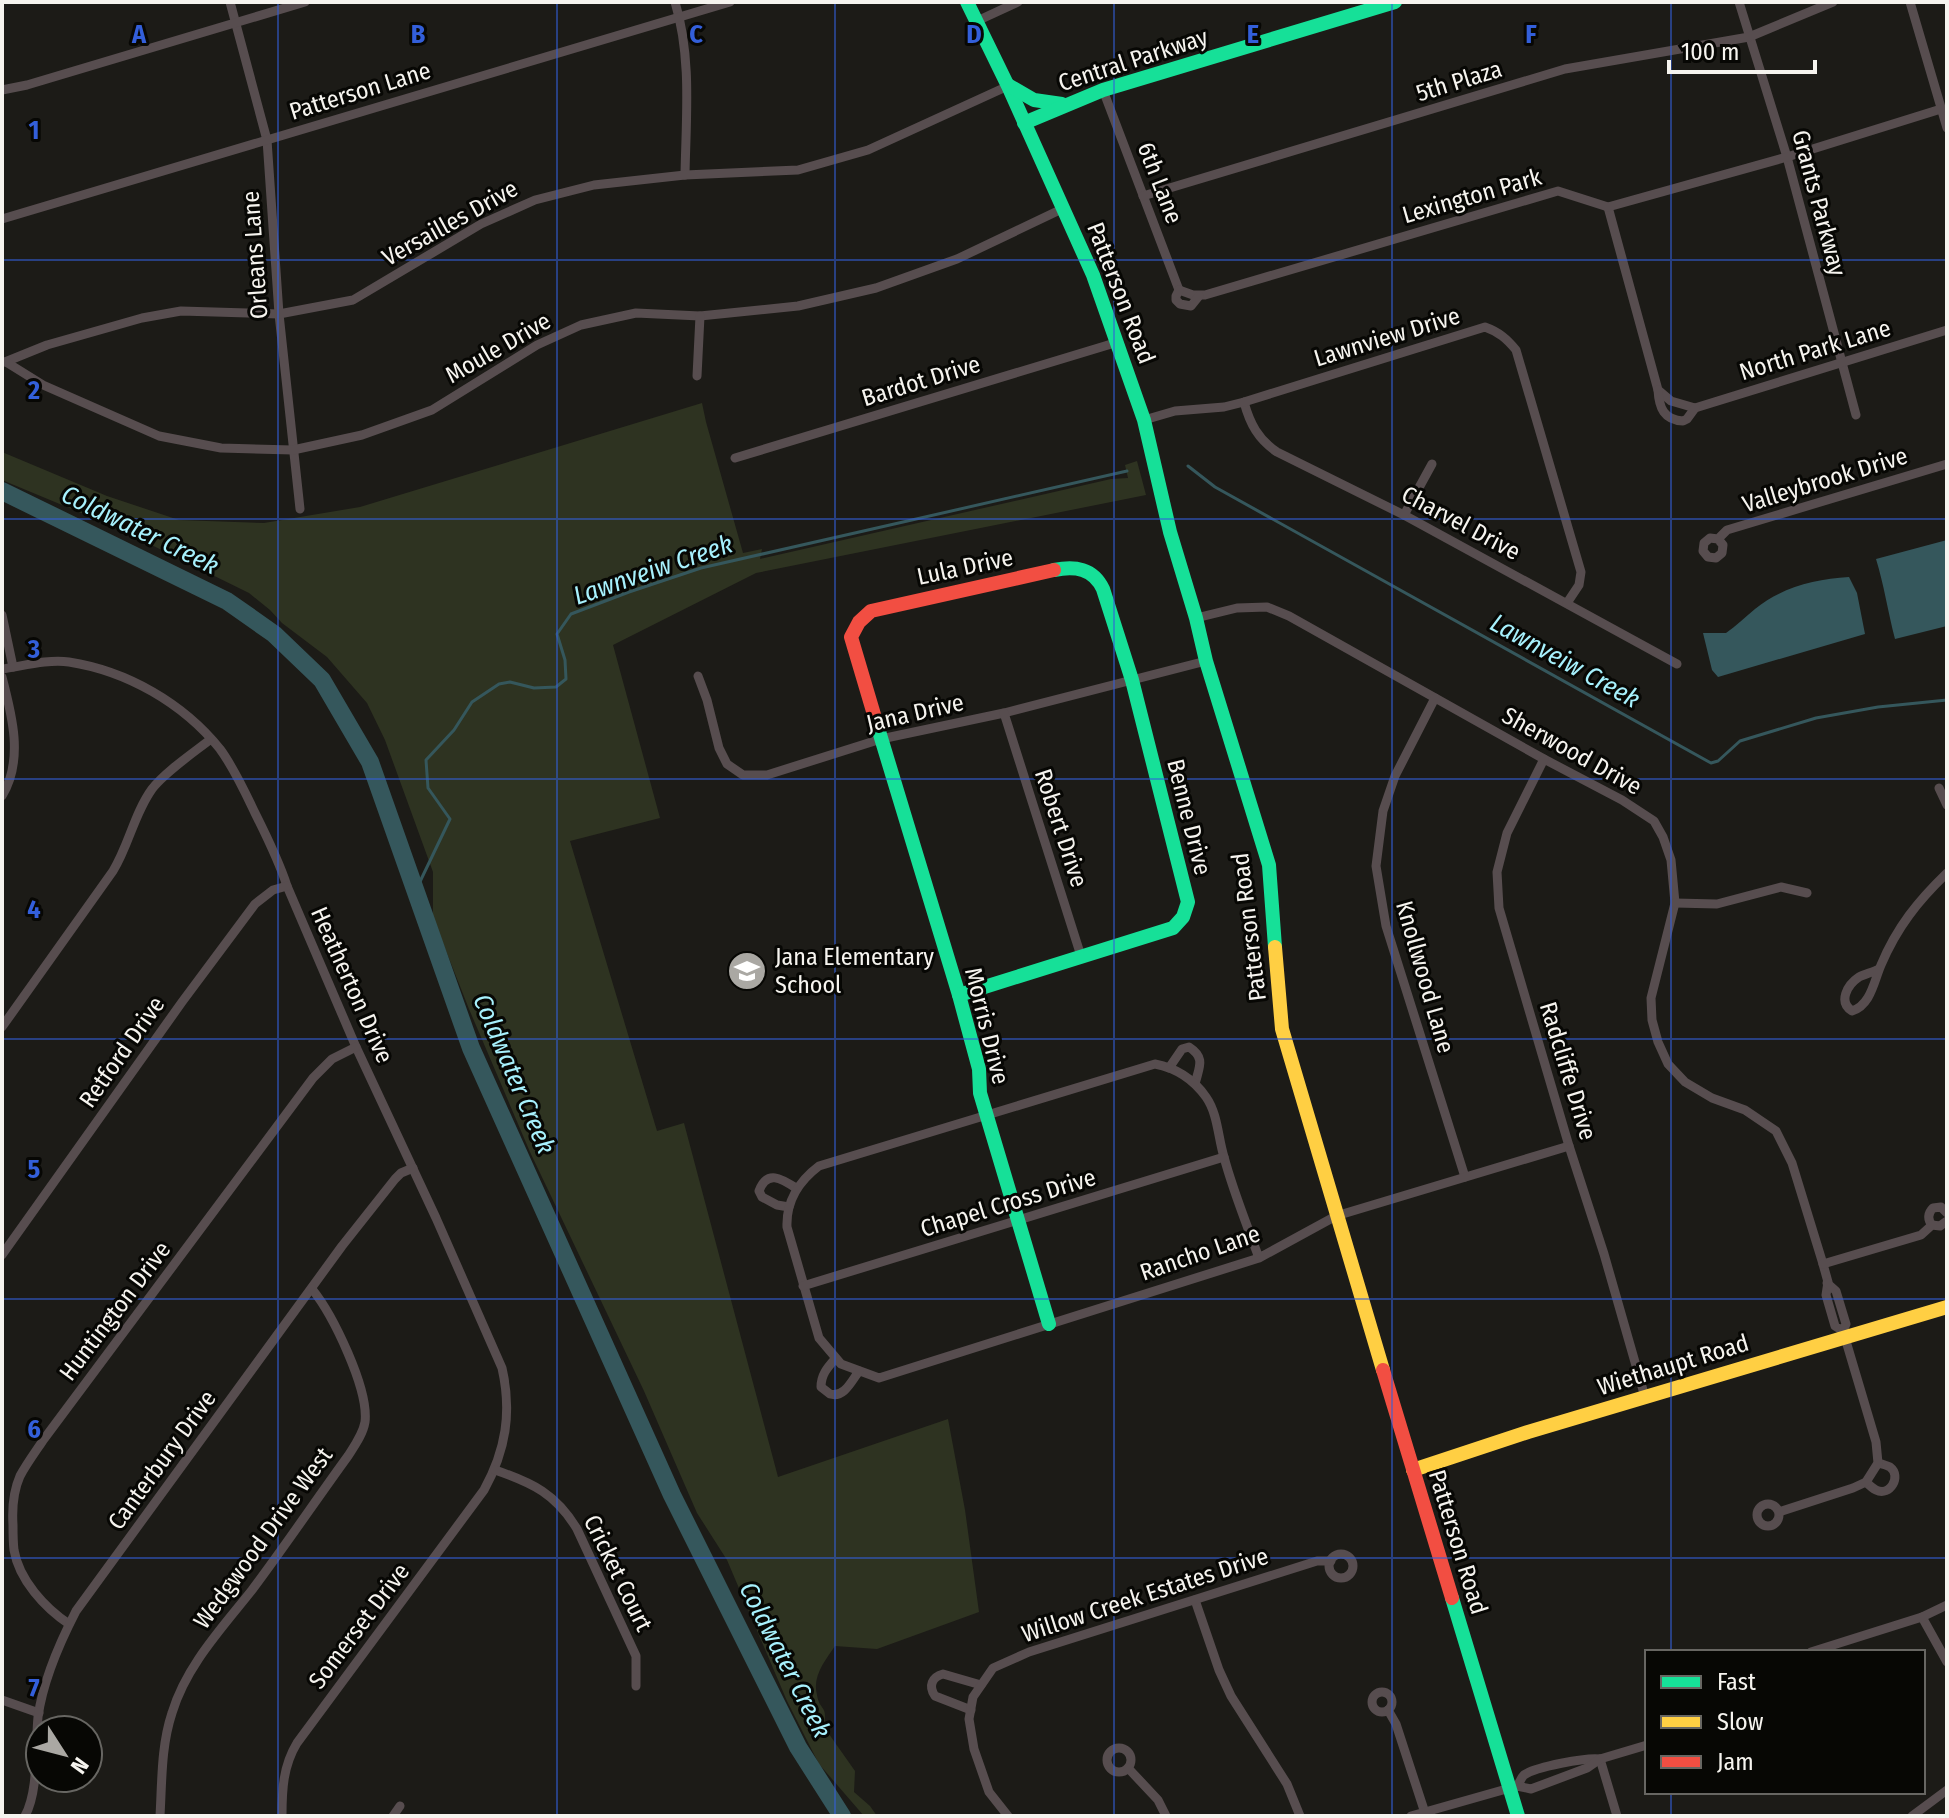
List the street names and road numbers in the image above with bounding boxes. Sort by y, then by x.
street label: Central Parkway [1055,23,1211,97]
street label: 5th Plaza [1413,55,1505,107]
street label: Patterson Lane [286,56,434,126]
street label: Grants Parkway [1786,127,1852,279]
street label: 6th Lane [1132,138,1188,228]
street label: Lexington Park [1399,163,1545,229]
street label: Versailles Drive [377,174,523,272]
street label: Orleans Lane [237,190,273,320]
street label: Patterson Road [1081,218,1161,368]
street label: Lawnview Drive [1311,302,1463,372]
street label: Moule Drive [440,307,556,389]
street label: North Park Lane [1736,314,1894,386]
street label: Bardot Drive [858,350,984,412]
street label: Valleybrook Drive [1739,442,1911,518]
street label: Charvel Drive [1397,480,1525,566]
street label: Lula Drive [915,543,1015,591]
street label: Jana Drive [864,688,966,738]
street label: Sherwood Drive [1497,701,1647,801]
street label: Benne Drive [1161,756,1217,878]
street label: Robert Drive [1029,765,1093,891]
street label: Patterson Road [1226,851,1272,1003]
street label: Knollwood Lane [1390,898,1460,1056]
street label: Heatherton Drive [305,903,399,1067]
street label: Morris Drive [959,965,1015,1087]
street label: Retford Drive [73,991,171,1113]
street label: Radcliffe Drive [1534,999,1602,1143]
street label: Chapel Cross Drive [917,1163,1099,1243]
street label: Rancho Lane [1136,1219,1264,1287]
street label: Huntington Drive [54,1236,176,1386]
street label: Wiethaupt Road [1594,1329,1752,1401]
street label: Canterbury Drive [102,1385,222,1535]
street label: Wedgwood Drive West [188,1442,338,1634]
street label: Patterson Road [1423,1467,1493,1617]
street label: Cricket Court [578,1510,658,1636]
street label: Willow Creek Estates Drive [1018,1542,1272,1648]
street label: Somerset Drive [303,1558,415,1694]

